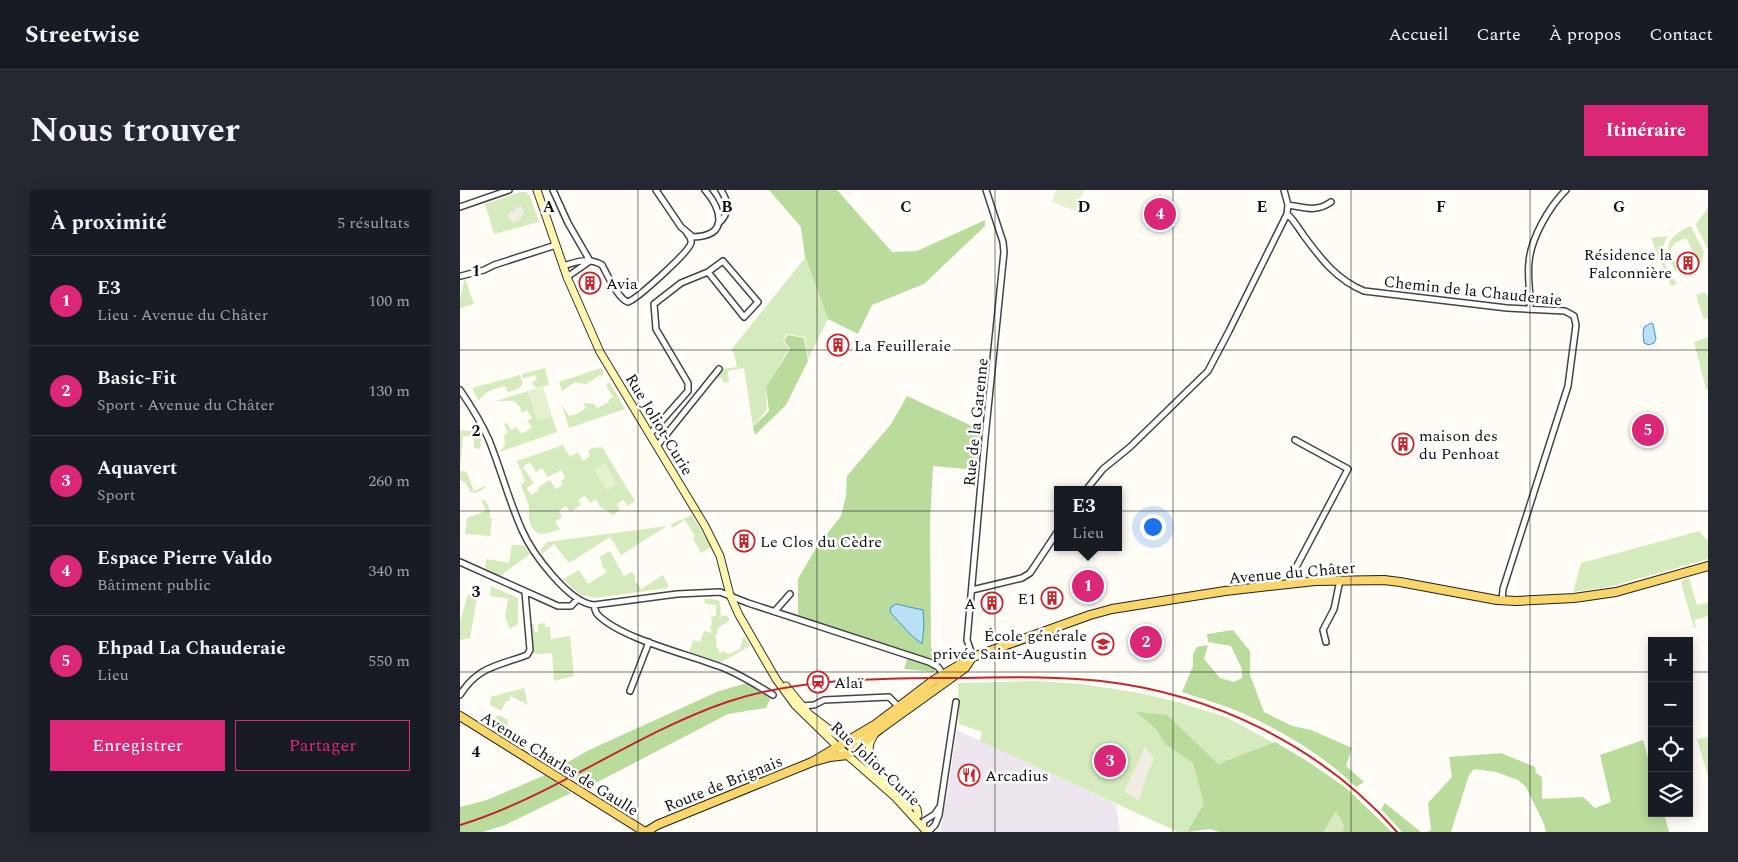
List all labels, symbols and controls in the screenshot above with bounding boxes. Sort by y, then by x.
text: Streetwise [25,17,140,53]
text: Accueil [1388,21,1449,48]
text: Carte [1477,21,1521,48]
text: À propos [1549,21,1622,48]
text: Contact [1650,21,1713,48]
text: Nous trouver [30,104,240,157]
button: Itinéraire [1584,105,1708,156]
text: A [543,195,556,219]
text: B [721,195,733,219]
text: C [900,195,912,219]
text: D [1078,195,1091,219]
pin: 4 [1144,195,1176,233]
text: E [1257,195,1267,219]
text: F [1436,195,1446,219]
text: G [1613,195,1625,219]
text: À proximité [50,207,167,239]
text: 5 résultats [337,211,410,235]
place label: Résidence la Falconnière [1584,243,1672,285]
building icon: Résidence la Falconnière [1676,251,1700,275]
text: 1 [472,259,480,283]
street label: Chemin de la Chauderaie [1382,270,1563,312]
building icon: Avia [578,271,602,295]
place label: Avia [606,272,638,296]
text: E3 [97,274,121,303]
text: 1 [62,289,70,313]
text: 100 m [368,289,410,313]
text: Lieu · Avenue du Châter [97,303,268,327]
building icon: La Feuilleraie [826,333,850,357]
place label: La Feuilleraie [854,334,951,358]
street label: Rue de la Garenne [957,357,995,488]
text: Basic-Fit [97,364,177,393]
street label: Rue Joliot-Curie [619,369,699,480]
text: 2 [62,379,70,403]
text: 130 m [368,379,410,403]
text: Sport · Avenue du Châter [97,393,274,417]
pin: 5 [1632,411,1664,449]
text: 2 [472,419,481,443]
place label: maison des du Penhoat [1419,424,1500,466]
building icon: maison des du Penhoat [1391,432,1415,456]
text: Aquavert [97,454,177,483]
text: 3 [62,469,70,493]
text: 260 m [368,469,410,493]
text: Sport [97,483,135,507]
popup [1054,486,1122,551]
text: E3 [1072,492,1096,521]
your location [1140,514,1166,540]
text: Lieu [1072,521,1104,545]
building icon: Le Clos du Cèdre [732,529,756,553]
place label: Le Clos du Cèdre [760,530,882,554]
text: Espace Pierre Valdo [97,544,272,573]
street label: Avenue du Châter [1228,555,1356,590]
text: 4 [62,559,70,583]
text: 340 m [368,559,410,583]
pin: 1 [1072,567,1104,605]
text: Bâtiment public [97,573,211,597]
text: 3 [472,580,481,604]
building icon: E1 [1040,586,1064,610]
place label: E1 [1018,587,1036,611]
building icon: A [980,591,1004,615]
place label: A [964,592,976,616]
pin: 2 [1130,623,1162,661]
place label: École générale privée Saint-Augustin [932,624,1087,666]
school or university icon: École générale privée Saint-Augustin [1091,632,1115,656]
text: Ehpad La Chauderaie [97,634,286,663]
map controls [1648,637,1693,817]
button: + [1648,637,1693,682]
text: 5 [62,649,70,673]
text: 550 m [368,649,410,673]
text: Lieu [97,663,129,687]
station icon: Alaï [806,670,830,694]
place label: Alaï [834,671,863,695]
button: − [1648,682,1693,727]
street label: Avenue Charles de Gaulle [476,705,643,822]
street label: Rue Joliot-Curie [825,716,926,812]
button: Enregistrer [50,720,225,771]
button: Partager [235,720,410,771]
button: locate [1648,727,1693,772]
text: 4 [472,740,481,764]
pin: 3 [1094,742,1126,780]
street label: Route de Brignais [661,749,786,819]
restaurant icon: Arcadius [957,763,981,787]
place label: Arcadius [985,764,1049,788]
button: layers [1648,772,1693,817]

